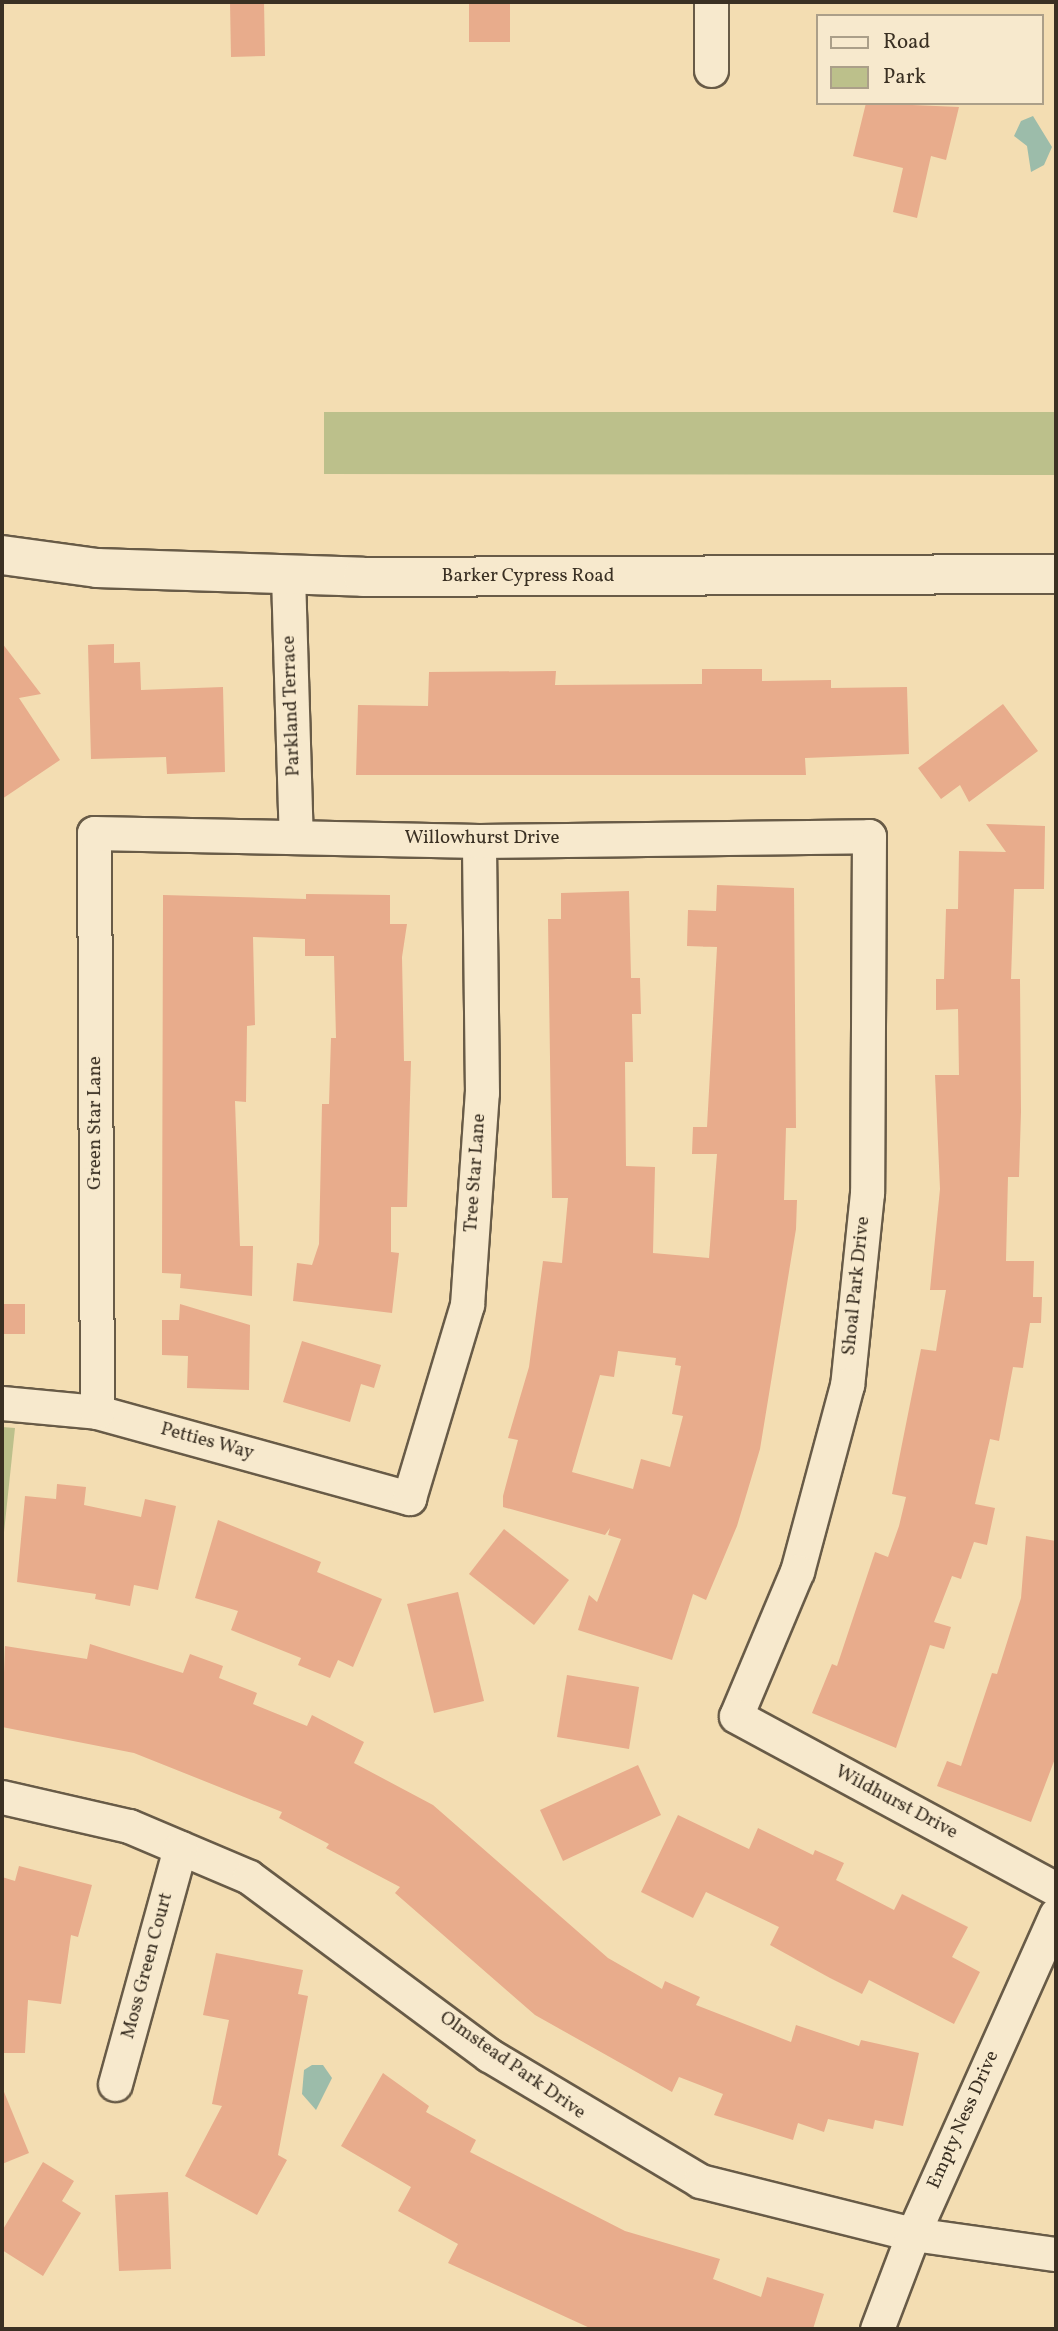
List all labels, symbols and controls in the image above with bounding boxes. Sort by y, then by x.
legend [816,14,1044,105]
text: Road [883,28,930,57]
text: Park [883,63,926,92]
street label: Barker Cypress Road [442,566,614,588]
street label: Parkland Terrace [278,635,306,777]
street label: Willowhurst Drive [404,828,560,850]
street label: Green Star Lane [85,1056,107,1190]
street label: Tree Star Lane [460,1113,492,1233]
street label: Shoal Park Drive [838,1215,876,1357]
street label: Petties Way [158,1419,256,1465]
street label: Wildhurst Drive [831,1761,961,1845]
street label: Moss Green Court [118,1890,178,2042]
street label: Olmstead Park Drive [435,2007,589,2125]
street label: Empty Ness Drive [923,2047,1005,2193]

